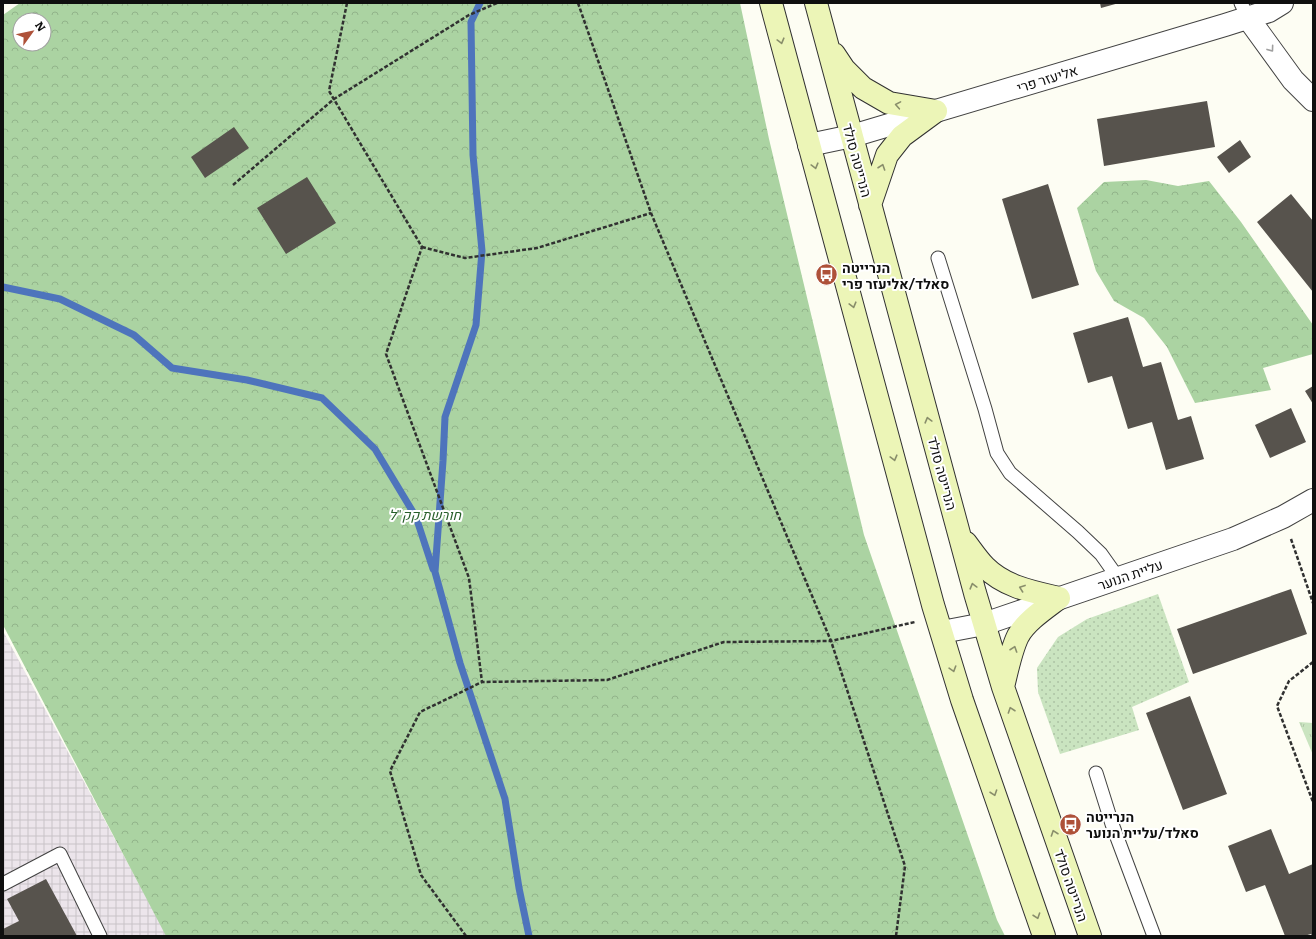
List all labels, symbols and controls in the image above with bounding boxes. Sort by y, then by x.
north arrow [12,12,52,52]
text: N [32,18,50,34]
one-way arrow [776,37,785,44]
one-way arrow [1266,45,1273,52]
street label: אליעזר פרי [1014,59,1080,97]
one-way arrow [895,101,901,109]
street label: הנרייטה סולד [839,121,877,199]
one-way arrow [810,162,819,169]
one-way arrow [877,164,886,171]
place label: הנרייטה סאלד/אליעזר פרי [842,257,949,293]
bus stop icon: הנרייטה סאלד/אליעזר פרי [813,262,839,288]
one-way arrow [848,301,857,308]
one-way arrow [925,417,933,423]
street label: הנרייטה סולד [924,434,962,512]
one-way arrow [889,454,898,461]
park label: חורשת קק"ל [389,504,463,524]
street label: עליית הנוער [1095,554,1165,594]
one-way arrow [969,583,978,590]
one-way arrow [1018,585,1025,593]
one-way arrow [1009,646,1017,653]
one-way arrow [948,666,957,673]
one-way arrow [1008,707,1016,714]
one-way arrow [989,789,998,796]
place label: הנרייטה סאלד/עליית הנוער [1086,806,1199,842]
bus stop icon: הנרייטה סאלד/עליית הנוער [1057,811,1083,837]
one-way arrow [1050,830,1059,837]
street label: הנרייטה סולד [1050,846,1094,924]
one-way arrow [1032,912,1040,919]

